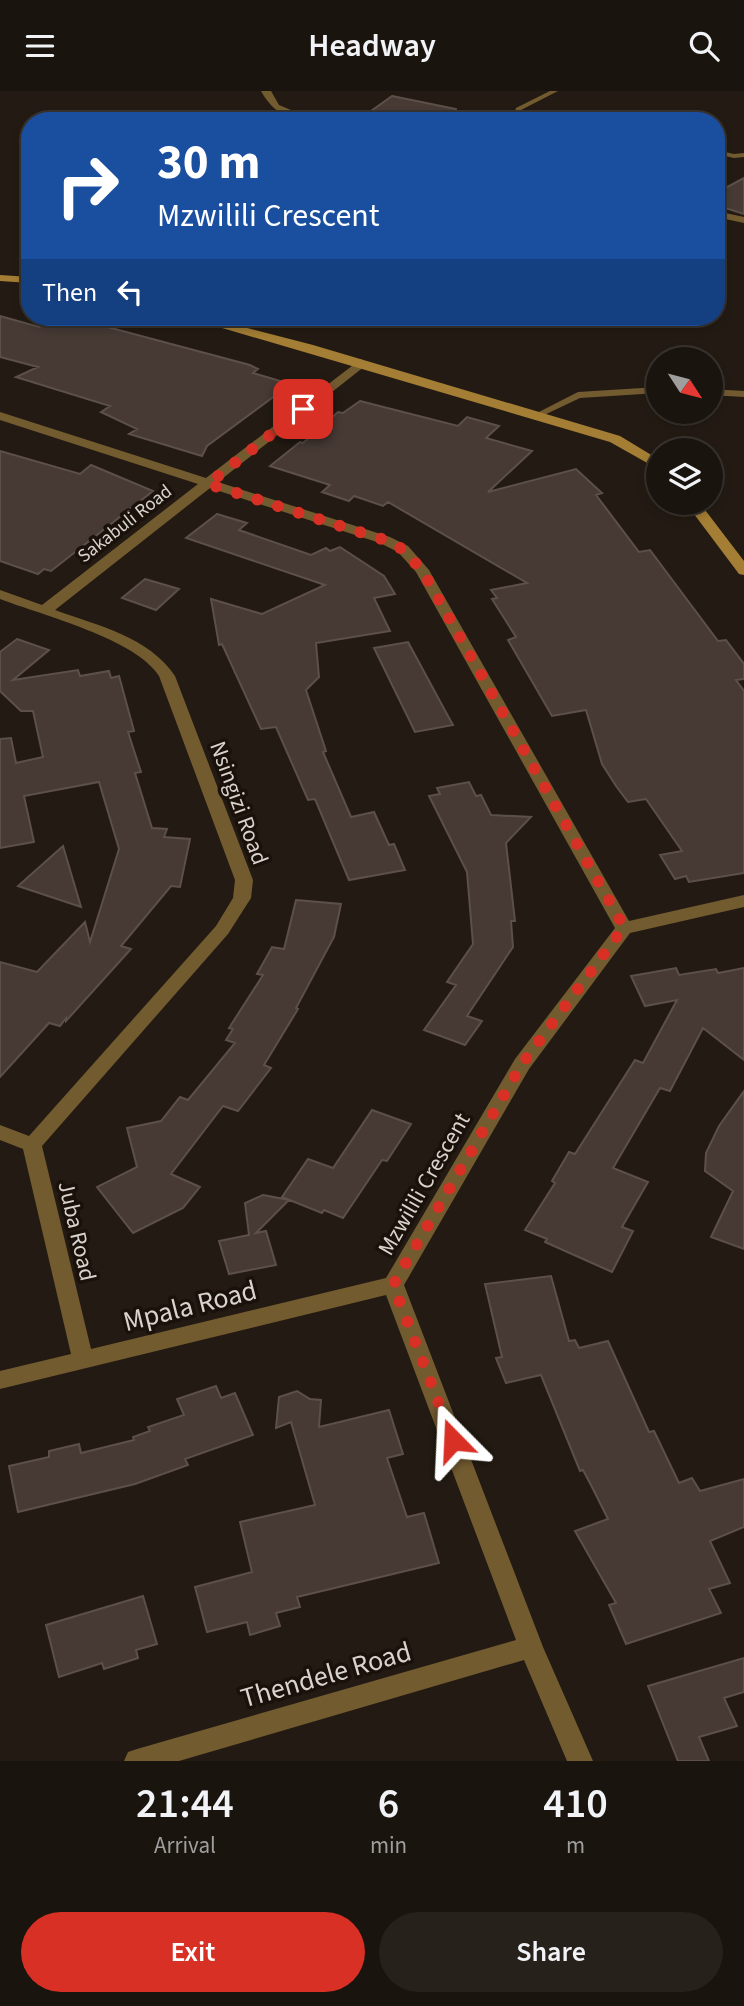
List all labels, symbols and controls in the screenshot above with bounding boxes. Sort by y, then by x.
text: Headway [308,23,436,69]
icon: menu [21,27,59,65]
icon: search [685,27,723,65]
text: 30 m [157,128,261,198]
icon: right [42,140,133,231]
text: Mzwilili Crescent [157,193,380,239]
icon: left [111,273,149,311]
text: Then [42,274,97,311]
north arrow [646,347,723,423]
map controls [646,347,723,515]
pin [273,379,333,439]
icon: arrive [284,390,322,428]
button: layers [646,438,723,515]
street label: Sakabuli Road [72,478,178,570]
street label: Nsingizi Road [201,737,277,869]
street label: Mzwilili Crescent [370,1106,478,1262]
street label: Juba Road [50,1178,104,1284]
street label: Mpala Road [119,1270,261,1342]
position arrow [416,1403,490,1477]
street label: Thendele Road [236,1632,416,1718]
text: 21:44 [136,1774,234,1834]
text: 6 [378,1774,399,1834]
text: 410 [543,1774,608,1834]
text: Arrival [154,1829,216,1862]
text: min [370,1829,407,1862]
text: m [566,1829,585,1862]
button: Exit [21,1912,365,1992]
button: Share [379,1912,723,1992]

